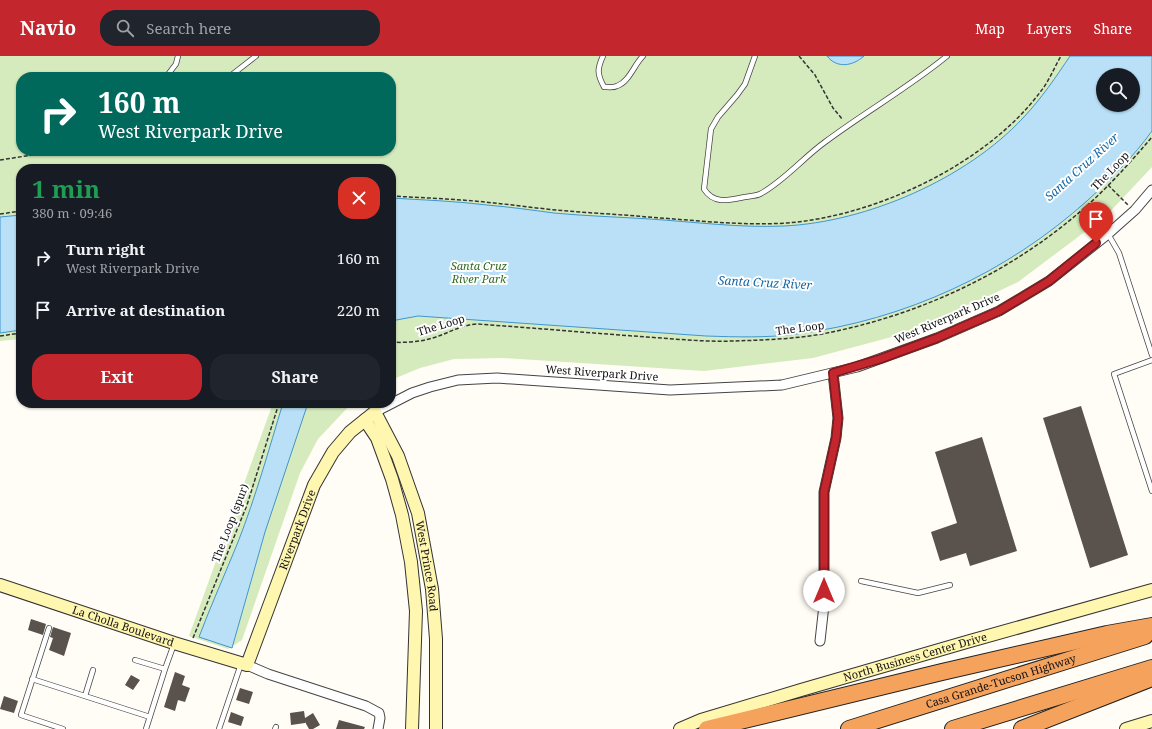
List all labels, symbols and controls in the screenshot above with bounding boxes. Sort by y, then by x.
search box [100,10,380,46]
text: Navio [20,15,76,41]
icon: search [114,17,136,39]
text: Search here [146,18,231,38]
text: Map [975,19,1005,38]
text: Layers [1027,19,1072,38]
text: Share [1094,19,1132,38]
map controls [1096,68,1140,112]
button: search [1096,68,1140,112]
text: 160 m [98,83,180,121]
icon: right [32,88,84,140]
text: West Riverpark Drive [98,119,283,143]
water label: Santa Cruz River [1041,128,1123,205]
street label: The Loop [1087,148,1132,193]
text: 1 min [32,172,100,205]
button: close [338,177,380,219]
pin [1079,202,1113,243]
text: 380 m · 09:46 [32,204,112,222]
icon: arrive [1085,208,1107,230]
text: Turn right [66,239,145,259]
icon: right [32,247,54,269]
text: 160 m [337,248,380,268]
park label: Santa Cruz River Park [451,258,508,286]
text: West Riverpark Drive [66,259,200,277]
water label: Santa Cruz River [717,272,813,293]
street label: West Riverpark Drive [892,289,1002,347]
icon: arrive [32,299,54,321]
text: Arrive at destination [66,300,225,320]
text: 220 m [337,300,380,320]
street label: The Loop [415,310,467,339]
street label: The Loop [775,317,825,338]
button: Exit [32,354,202,400]
button: Share [210,354,380,400]
street label: West Riverpark Drive [545,361,659,384]
street label: The Loop (spur) [208,481,251,564]
street label: Riverpark Drive [275,487,319,572]
street label: West Prince Road [413,519,442,612]
position arrow [803,570,845,612]
street label: La Cholla Boulevard [71,602,177,650]
street label: North Business Center Drive [841,629,989,684]
street label: Casa Grande-Tucson Highway [924,650,1078,711]

